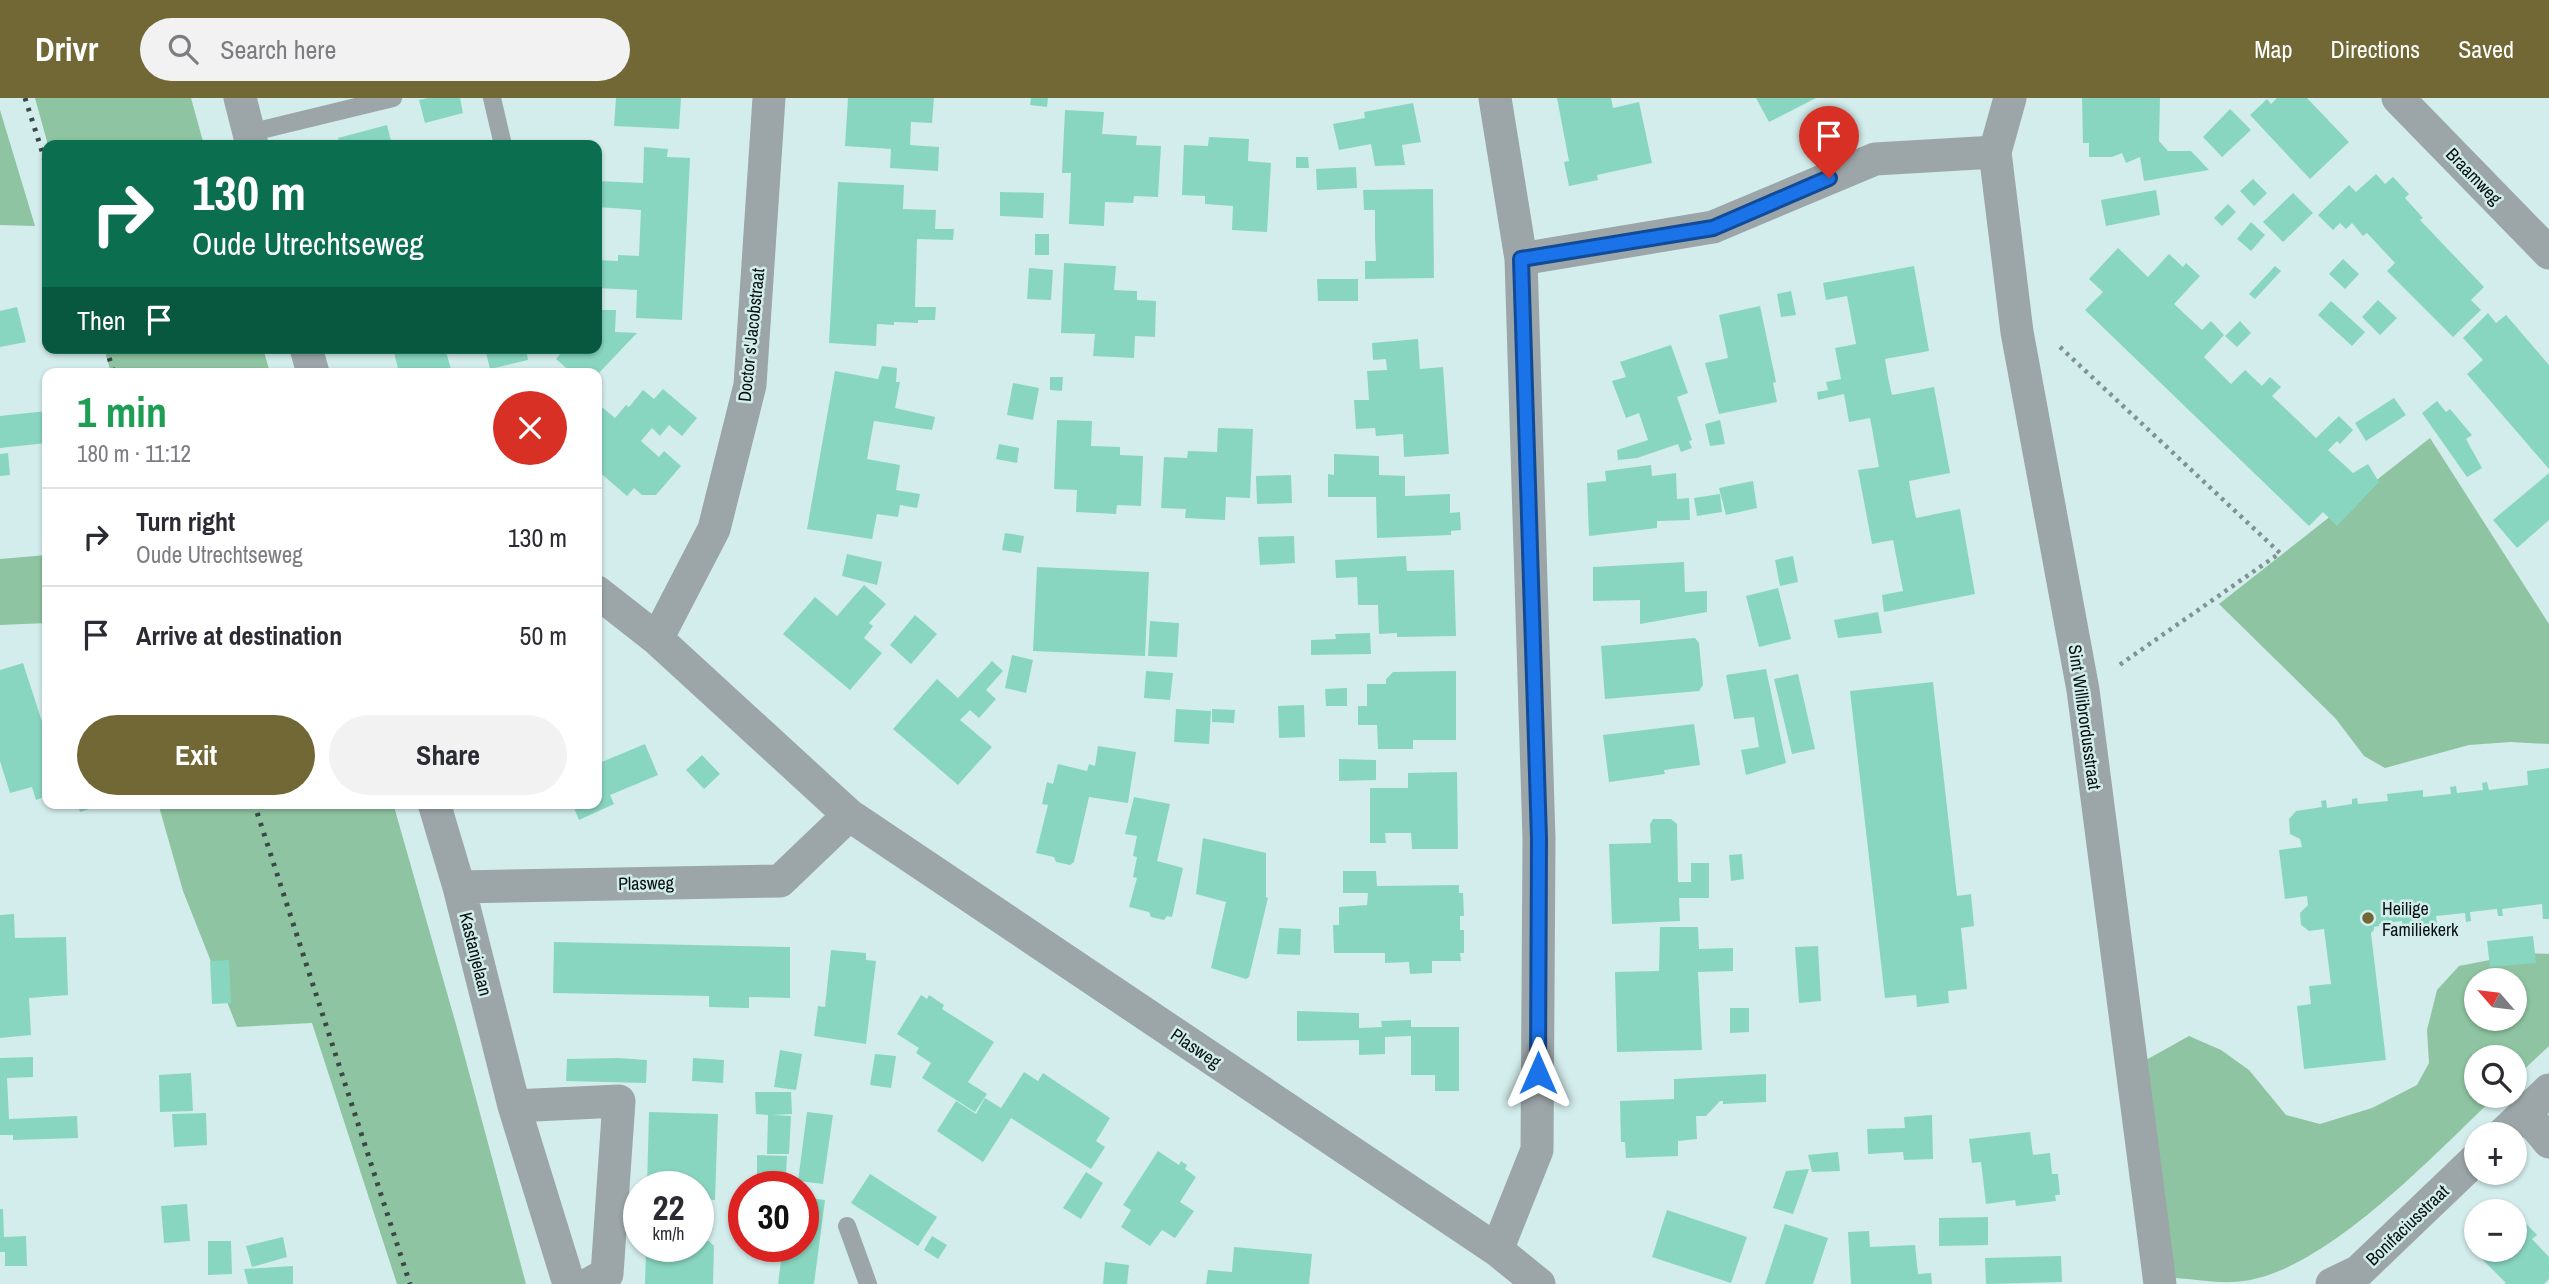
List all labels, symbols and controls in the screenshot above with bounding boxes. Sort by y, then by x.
search box [140,18,630,81]
text: Drivr [35,27,98,71]
icon: search [164,30,202,68]
text: Search here [220,32,336,67]
text: Map [2254,33,2292,65]
text: Directions [2330,33,2420,65]
text: Saved [2458,33,2514,65]
pin [1799,106,1859,178]
icon: arrive [1810,117,1848,155]
street label: Braamweg [2441,142,2508,211]
text: 130 m [192,159,306,225]
icon: right [77,168,168,259]
text: Oude Utrechtseweg [192,222,424,265]
street label: Doctor s'Jacobstraat [732,267,770,403]
icon: arrive [140,301,178,339]
text: Then [77,303,126,338]
text: 1 min [77,384,167,440]
button: close [493,391,567,465]
text: 180 m · 11:12 [77,438,191,469]
text: Turn right [136,504,235,539]
icon: right [77,518,115,556]
text: 130 m [508,520,567,555]
text: Oude Utrechtseweg [136,539,303,570]
icon: arrive [77,616,115,654]
text: Arrive at destination [136,618,342,653]
text: 50 m [520,618,567,653]
street label: Sint Willibrordusstraat [2062,643,2108,791]
button: Exit [77,715,315,795]
button: Share [329,715,567,795]
street label: Plasweg [618,870,675,896]
place label: Heilige Familiekerk [2382,896,2459,942]
street label: Kastanjelaan [454,910,498,998]
marker: Heilige Familiekerk [2360,910,2376,926]
north arrow [2464,968,2527,1031]
map controls [2464,968,2527,1262]
street label: Plasweg [1166,1022,1227,1074]
position arrow [1501,1036,1575,1110]
button: search [2464,1045,2527,1108]
button: + [2464,1122,2527,1185]
speed limit sign: 30 [728,1171,819,1262]
street label: Bonifaciusstraat [2360,1179,2454,1271]
text: 22 [653,1184,684,1231]
button: − [2464,1199,2527,1262]
text: km/h [653,1221,685,1246]

